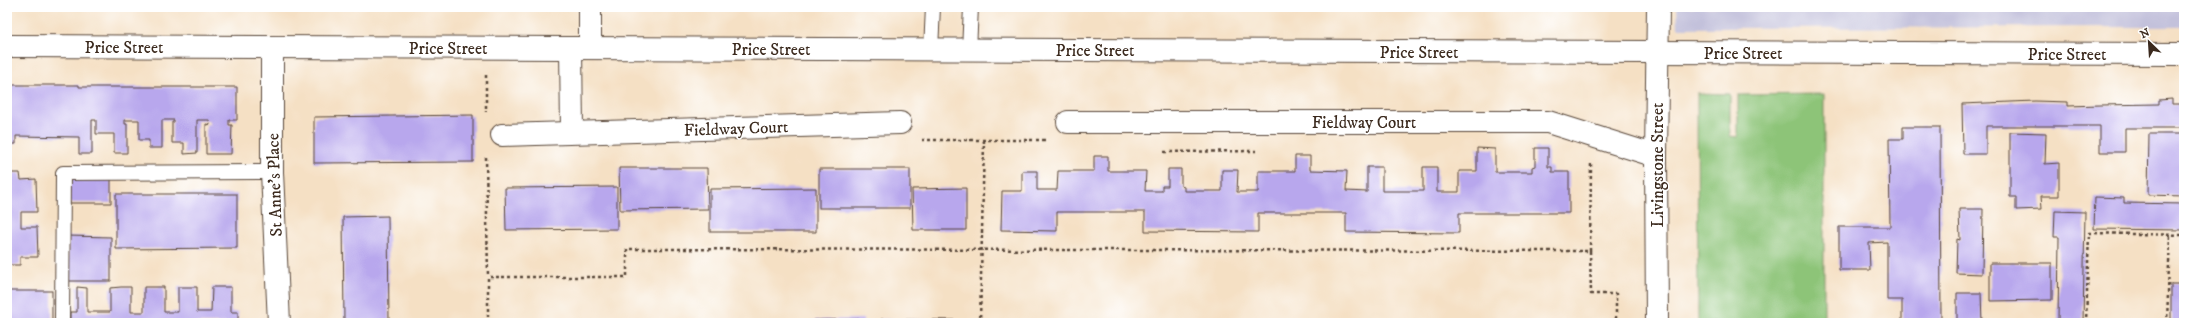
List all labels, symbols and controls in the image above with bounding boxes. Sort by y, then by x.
north arrow [2129,22,2169,62]
text: N [2138,26,2152,42]
street label: Price Street [85,37,164,59]
street label: Price Street [409,38,488,60]
street label: Price Street [732,39,811,61]
street label: Price Street [1056,40,1135,62]
street label: Price Street [1380,42,1459,64]
street label: Price Street [1704,43,1783,65]
street label: Price Street [2028,44,2107,66]
street label: Livingstone Street [1647,102,1669,227]
street label: Fieldway Court [1312,112,1417,134]
street label: Fieldway Court [683,116,789,142]
street label: St Anne's Place [262,133,288,237]

